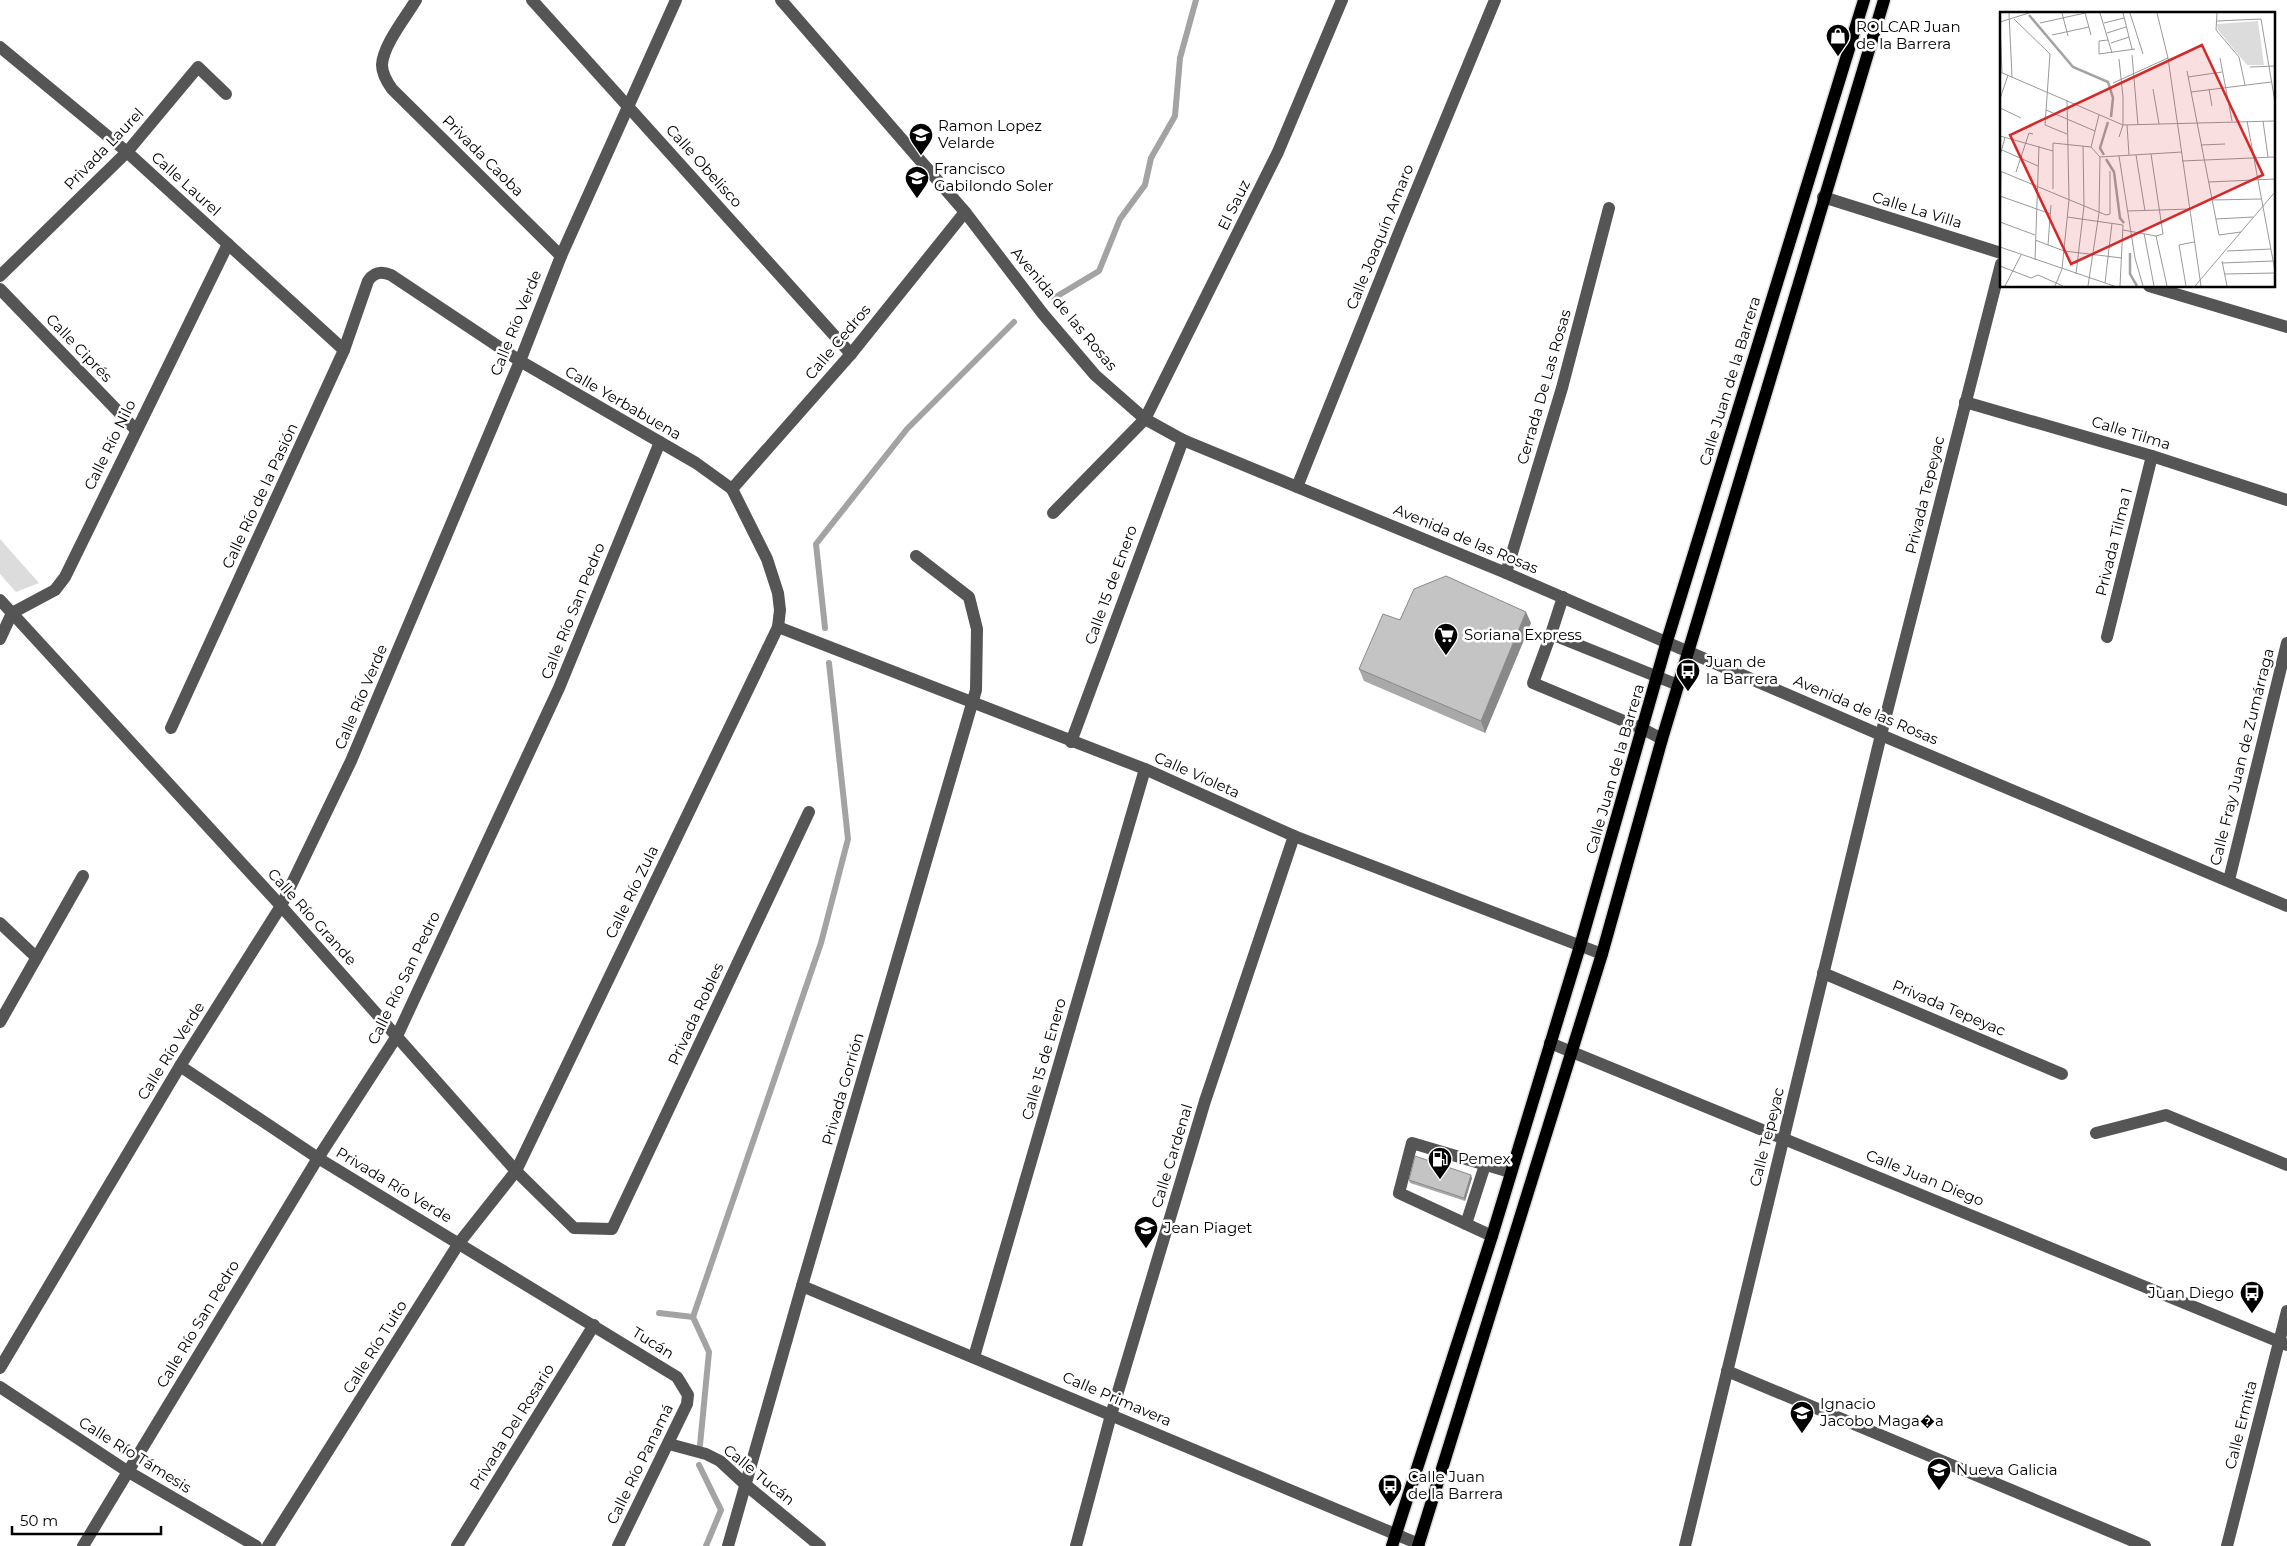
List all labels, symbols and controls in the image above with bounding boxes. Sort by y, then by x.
inset map [2000,12,2274,288]
place label: ROLCAR Juan de la Barrera [1856,17,1961,53]
shop icon: ROLCAR Juan de la Barrera [1825,23,1851,57]
street label: Privada Laurel [60,104,148,194]
street label: Privada Caoba [439,111,528,200]
place label: Ramon Lopez Velarde [938,116,1042,152]
street label: Calle Obelisco [662,120,747,211]
school or university icon: Ramon Lopez Velarde [908,122,934,156]
street label: Calle Laurel [148,147,225,220]
place label: Francisco Gabilondo Soler [934,159,1053,195]
street label: Calle Joaquín Amaro [1342,161,1417,312]
school or university icon: Francisco Gabilondo Soler [904,165,930,199]
street label: El Sauz [1213,176,1254,233]
street label: Calle La Villa [1870,187,1964,232]
street label: Avenida de las Rosas [1007,243,1122,374]
street label: Calle Río Verde [486,267,545,378]
street label: Calle Juan de la Barrera [1695,294,1764,468]
street label: Calle Cedros [801,300,875,383]
street label: Cerrada De Las Rosas [1512,307,1575,467]
street label: Calle Ciprés [42,310,117,386]
street label: Calle Yerbabuena [562,362,685,444]
street label: Calle Río Nilo [79,396,140,493]
street label: Calle Tilma [2089,411,2173,454]
street label: Calle Río de la Pasión [217,420,302,572]
street label: Privada Tepeyac [1901,434,1948,556]
street label: Privada Tilma 1 [2091,486,2136,598]
street label: Avenida de las Rosas [1391,499,1541,578]
street label: Calle 15 de Enero [1080,522,1141,647]
street label: Calle Río San Pedro [536,540,609,682]
supermarket icon: Soriana Express [1433,622,1459,656]
place label: Soriana Express [1464,625,1582,644]
street label: Calle Río Verde [330,641,391,752]
street label: Calle Fray Juan de Zumárraga [2205,646,2278,867]
place label: Juan de la Barrera [1705,652,1778,688]
bus stop icon: Juan de la Barrera [1675,658,1701,692]
street label: Avenida de las Rosas [1791,670,1941,749]
street label: Calle Juan de la Barrera [1581,682,1648,856]
street label: Calle Violeta [1151,747,1243,802]
street label: Calle Río Zula [601,842,662,941]
street label: Calle Río Grande [264,864,361,969]
street label: Calle Río San Pedro [363,908,444,1047]
street label: Privada Robles [664,960,728,1068]
street label: Privada Tepeyac [1890,975,2009,1040]
street label: Calle 15 de Enero [1017,996,1070,1122]
street label: Calle Río Verde [133,998,208,1103]
street label: Privada Gorrión [817,1030,868,1147]
street label: Calle Tepeyac [1745,1085,1788,1188]
street label: Calle Cardenal [1147,1101,1196,1210]
street label: Privada Río Verde [333,1142,456,1227]
street label: Calle Juan Diego [1863,1145,1987,1210]
fuel station icon: Pemex [1427,1146,1453,1180]
place label: Pemex [1458,1149,1510,1168]
school or university icon: Jean Piaget [1133,1215,1159,1249]
place label: Jean Piaget [1163,1218,1252,1237]
street label: Calle Río San Pedro [152,1256,243,1391]
bus stop icon: Juan Diego [2239,1280,2265,1314]
place label: Juan Diego [2147,1283,2234,1302]
street label: Calle Río Tuito [338,1297,411,1397]
street label: Tucán [629,1322,678,1363]
street label: Privada Del Rosario [465,1360,558,1493]
street label: Calle Primavera [1060,1367,1175,1430]
street label: Calle Ermita [2220,1379,2261,1471]
place label: Ignacio Jacobo Maga�a [1819,1394,1944,1430]
street label: Calle Río Panamá [602,1400,677,1527]
school or university icon: Ignacio Jacobo Maga�a [1789,1400,1815,1434]
street label: Calle Río Támesis [75,1412,195,1497]
street label: Calle Tucán [720,1440,799,1509]
school or university icon: Nueva Galicia [1926,1457,1952,1491]
place label: Nueva Galicia [1956,1460,2058,1479]
place label: Calle Juan de la Barrera [1408,1467,1503,1503]
bus stop icon: Calle Juan de la Barrera [1377,1473,1403,1507]
scale bar [12,1504,161,1536]
text: 50 m [20,1511,58,1530]

